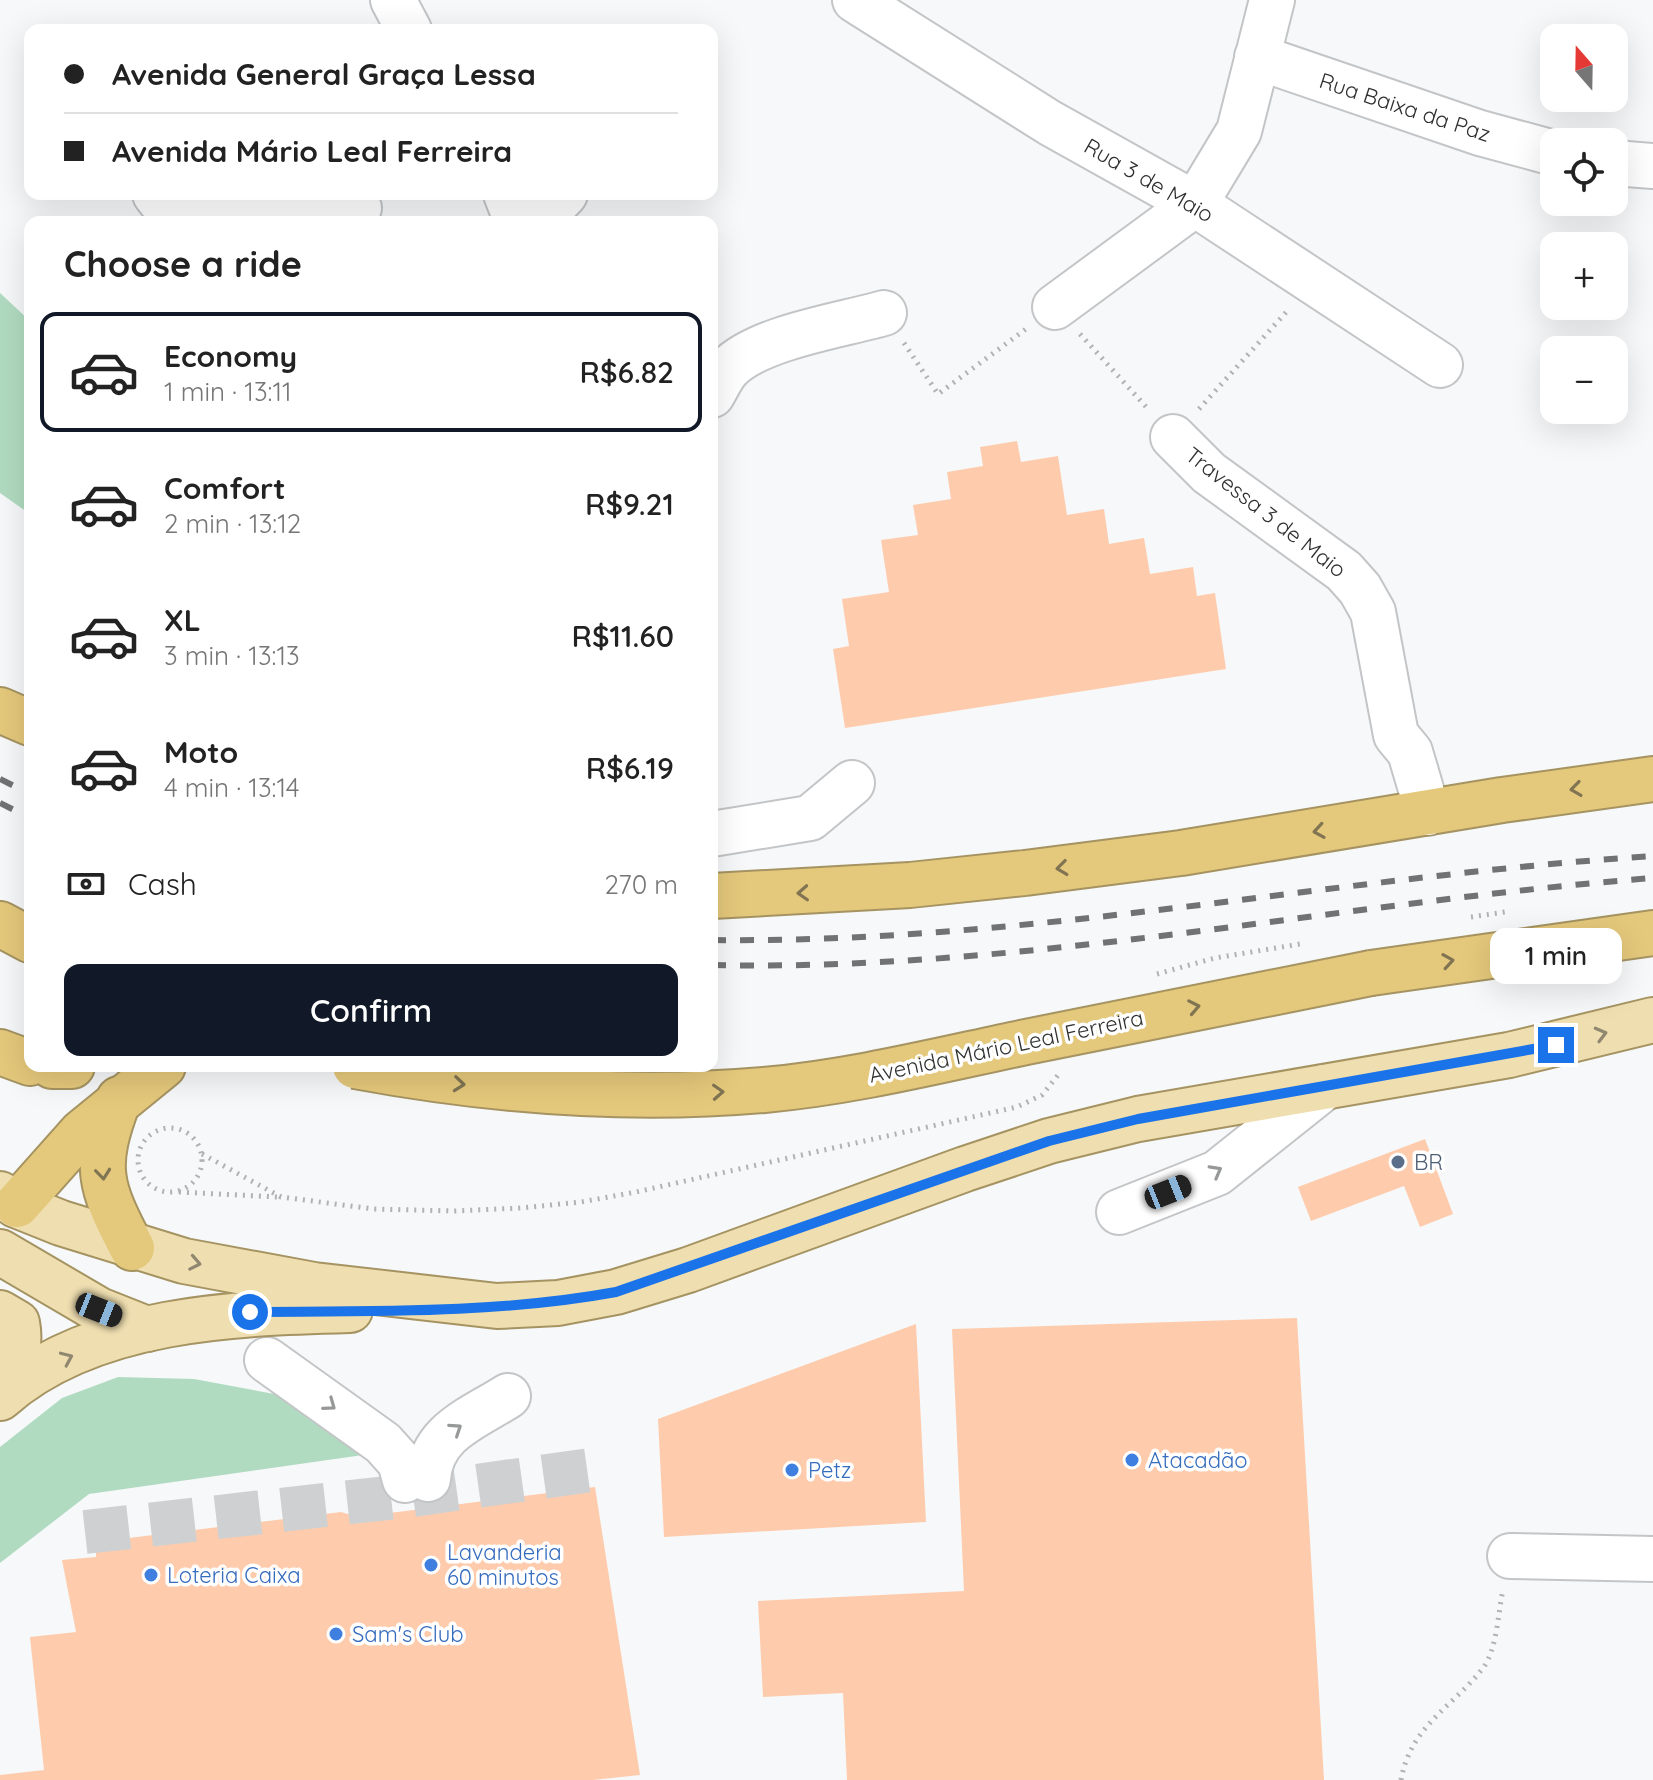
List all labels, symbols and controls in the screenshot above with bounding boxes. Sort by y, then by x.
north arrow [1540,24,1628,112]
map controls [1540,24,1628,424]
text: Avenida General Graça Lessa [112,55,536,93]
street label: Rua Baixa da Paz [1316,66,1494,148]
button: locate [1540,128,1628,216]
text: Avenida Mário Leal Ferreira [112,132,512,170]
street label: Rua 3 de Maio [1079,132,1219,228]
button: + [1540,232,1628,320]
text: Choose a ride [64,241,302,286]
icon: car [68,336,140,408]
button: − [1540,336,1628,424]
text: Economy [164,337,297,375]
text: R$6.82 [580,353,674,391]
text: 1 min · 13:11 [164,375,292,408]
street label: Travessa 3 de Maio [1180,441,1352,583]
icon: car [68,468,140,540]
text: Comfort [164,469,285,507]
text: R$9.21 [585,485,674,523]
text: 2 min · 13:12 [164,507,301,540]
icon: car [68,600,140,672]
text: XL [164,601,201,639]
text: R$11.60 [572,617,674,655]
text: 3 min · 13:13 [164,639,300,672]
icon: car [68,732,140,804]
text: Moto [164,733,238,771]
text: R$6.19 [586,749,674,787]
text: 4 min · 13:14 [164,771,299,804]
one-way arrow [1569,780,1582,797]
one-way arrow [1312,821,1326,838]
one-way arrow [1055,859,1069,876]
icon: cash [64,862,108,906]
text: Cash [128,865,197,903]
text: 270 m [604,868,678,901]
one-way arrow [796,884,809,901]
callout: 1 min [1490,929,1622,985]
text: 1 min [1525,939,1587,972]
one-way arrow [1441,953,1455,970]
button: Confirm [64,964,678,1056]
one-way arrow [1187,999,1201,1016]
street label: Avenida Mário Leal Ferreira [866,1003,1146,1089]
one-way arrow [1594,1026,1608,1043]
route end [1538,1027,1574,1063]
one-way arrow [453,1075,466,1092]
one-way arrow [713,1083,725,1100]
place label: BR [1414,1148,1443,1176]
marker: BR [1389,1153,1407,1171]
one-way arrow [1207,1165,1222,1181]
one-way arrow [95,1168,112,1181]
car [1141,1172,1195,1212]
one-way arrow [189,1254,202,1271]
car [72,1290,126,1330]
route start [232,1294,268,1330]
one-way arrow [58,1351,73,1367]
one-way arrow [321,1395,336,1410]
one-way arrow [448,1424,462,1439]
place label: Atacadão [1148,1446,1248,1474]
marker: Atacadão [1123,1451,1141,1469]
place label: Petz [808,1456,851,1484]
marker: Petz [783,1461,801,1479]
place label: Lavanderia 60 minutos [447,1538,562,1591]
marker: Lavanderia 60 minutos [422,1556,440,1574]
place label: Loteria Caixa [167,1561,301,1589]
marker: Loteria Caixa [142,1566,160,1584]
place label: Sam's Club [352,1620,464,1648]
marker: Sam's Club [327,1625,345,1643]

